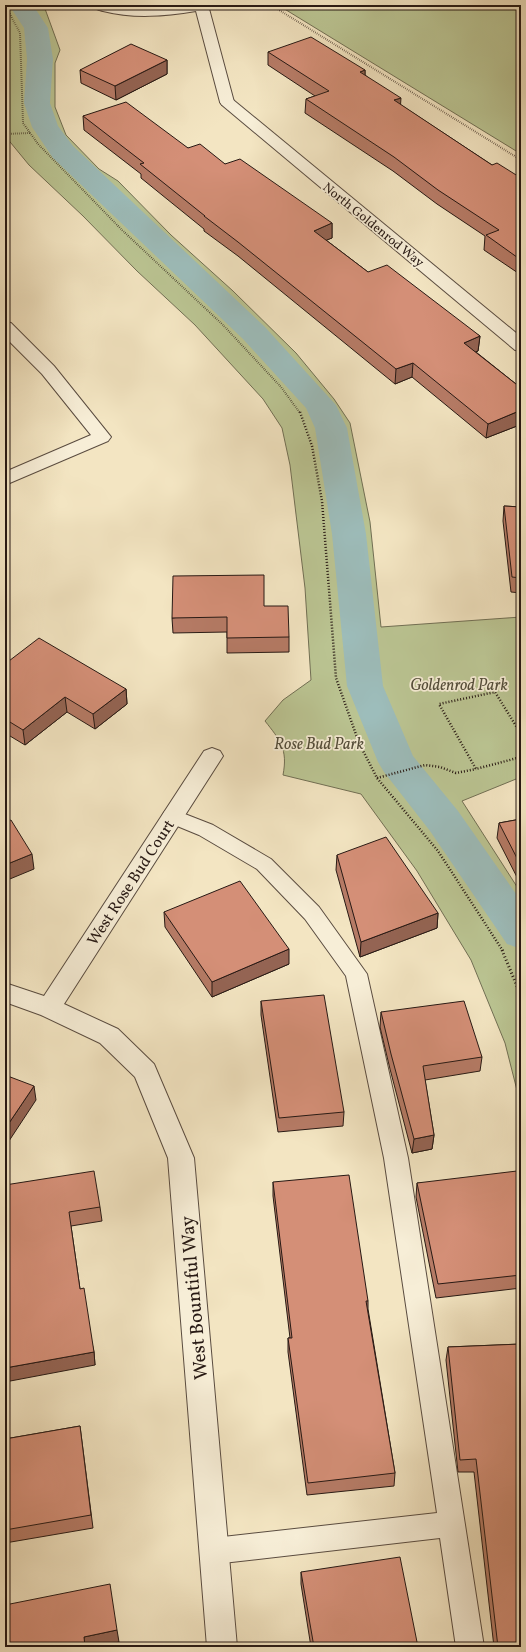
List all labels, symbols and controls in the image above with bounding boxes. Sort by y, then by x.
street label: North Goldenrod Way [318,179,427,272]
park label: Goldenrod Park [410,675,508,697]
park label: Rose Bud Park [274,734,365,756]
street label: West Rose Bud Court [83,815,181,950]
street label: West Bountiful Way [175,1215,215,1381]

